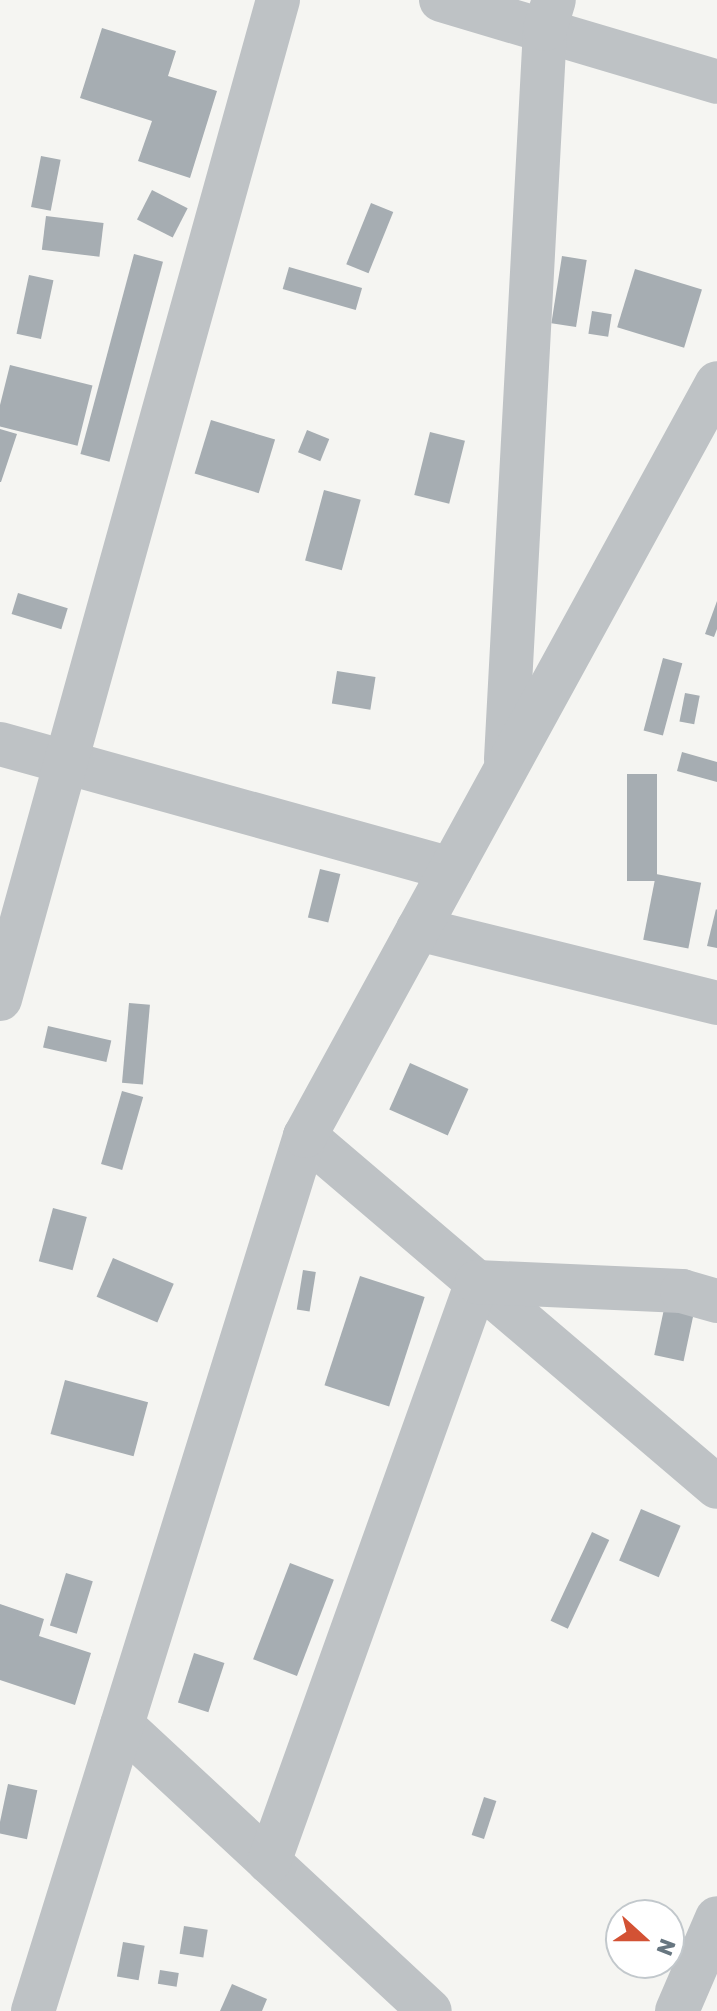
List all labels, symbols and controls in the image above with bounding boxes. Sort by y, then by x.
north arrow [605,1899,685,1979]
text: N [651,1935,681,1959]

